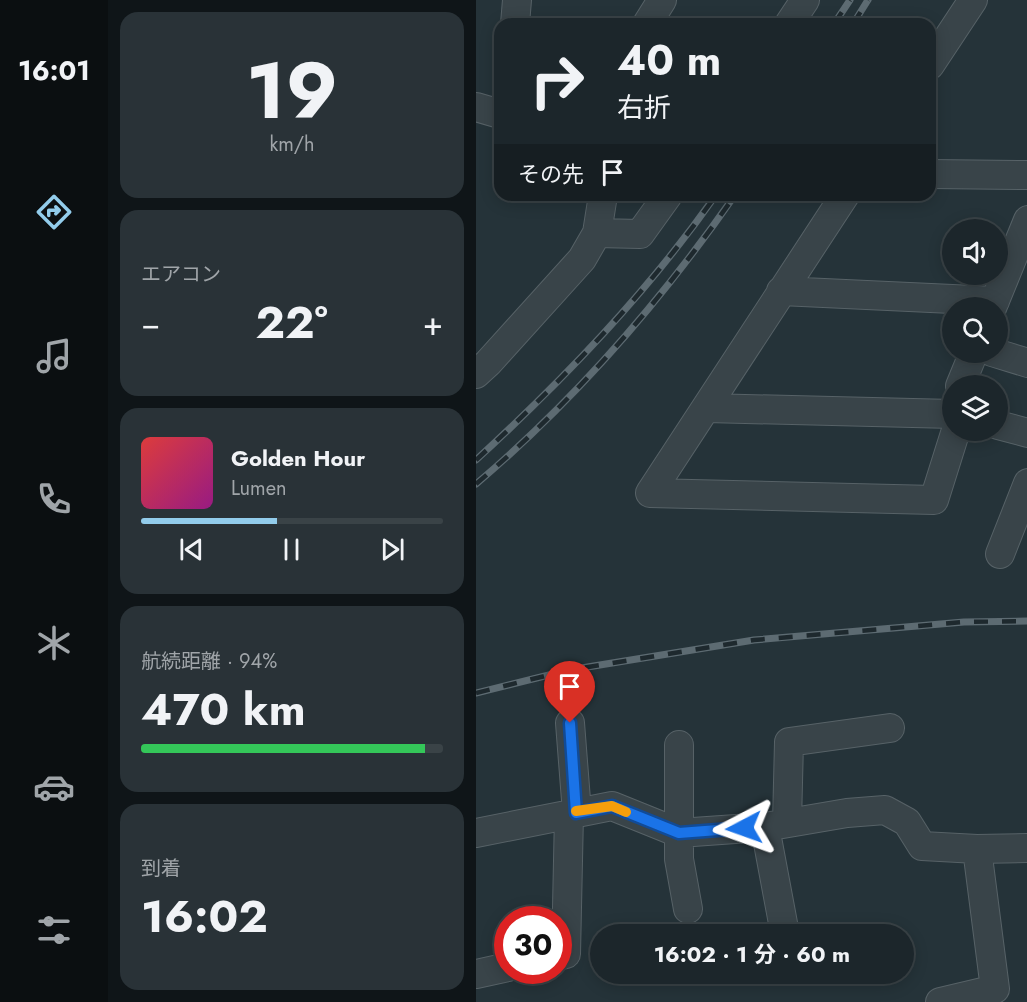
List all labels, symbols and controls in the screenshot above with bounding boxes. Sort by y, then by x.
text: 40 m [617,30,721,91]
text: 19 [246,35,338,147]
icon: right [518,42,596,120]
text: 16:01 [18,51,90,90]
text: 右折 [617,88,671,127]
text: km/h [269,130,315,159]
icon: arrive [596,156,629,189]
text: その先 [518,158,584,190]
icon: directions [33,191,75,233]
map controls [942,219,1008,441]
button: sound [942,219,1008,285]
text: エアコン [141,260,221,289]
text: 22° [255,290,328,355]
button: search [942,297,1008,363]
text: − [141,300,160,347]
text: + [423,300,443,347]
icon: music [33,335,75,377]
button: layers [942,375,1008,441]
text: Golden Hour [231,442,365,474]
text: Lumen [231,474,287,503]
icon: phone [33,478,75,520]
icon: previous [175,533,208,566]
icon: pause [275,533,308,566]
icon: next [376,533,409,566]
icon: climate [33,622,75,664]
text: 航続距離 · 94% [141,647,277,676]
pin [544,661,595,723]
icon: arrive [553,670,586,703]
text: 470 km [141,677,306,742]
icon: car [33,766,75,808]
position arrow [712,796,776,860]
text: 到着 [141,854,181,883]
text: 16:02 [141,884,268,949]
speed limit sign: 30 [494,906,572,984]
icon: filters [33,909,75,951]
text: 16:02 · 1 分 · 60 m [654,938,850,970]

